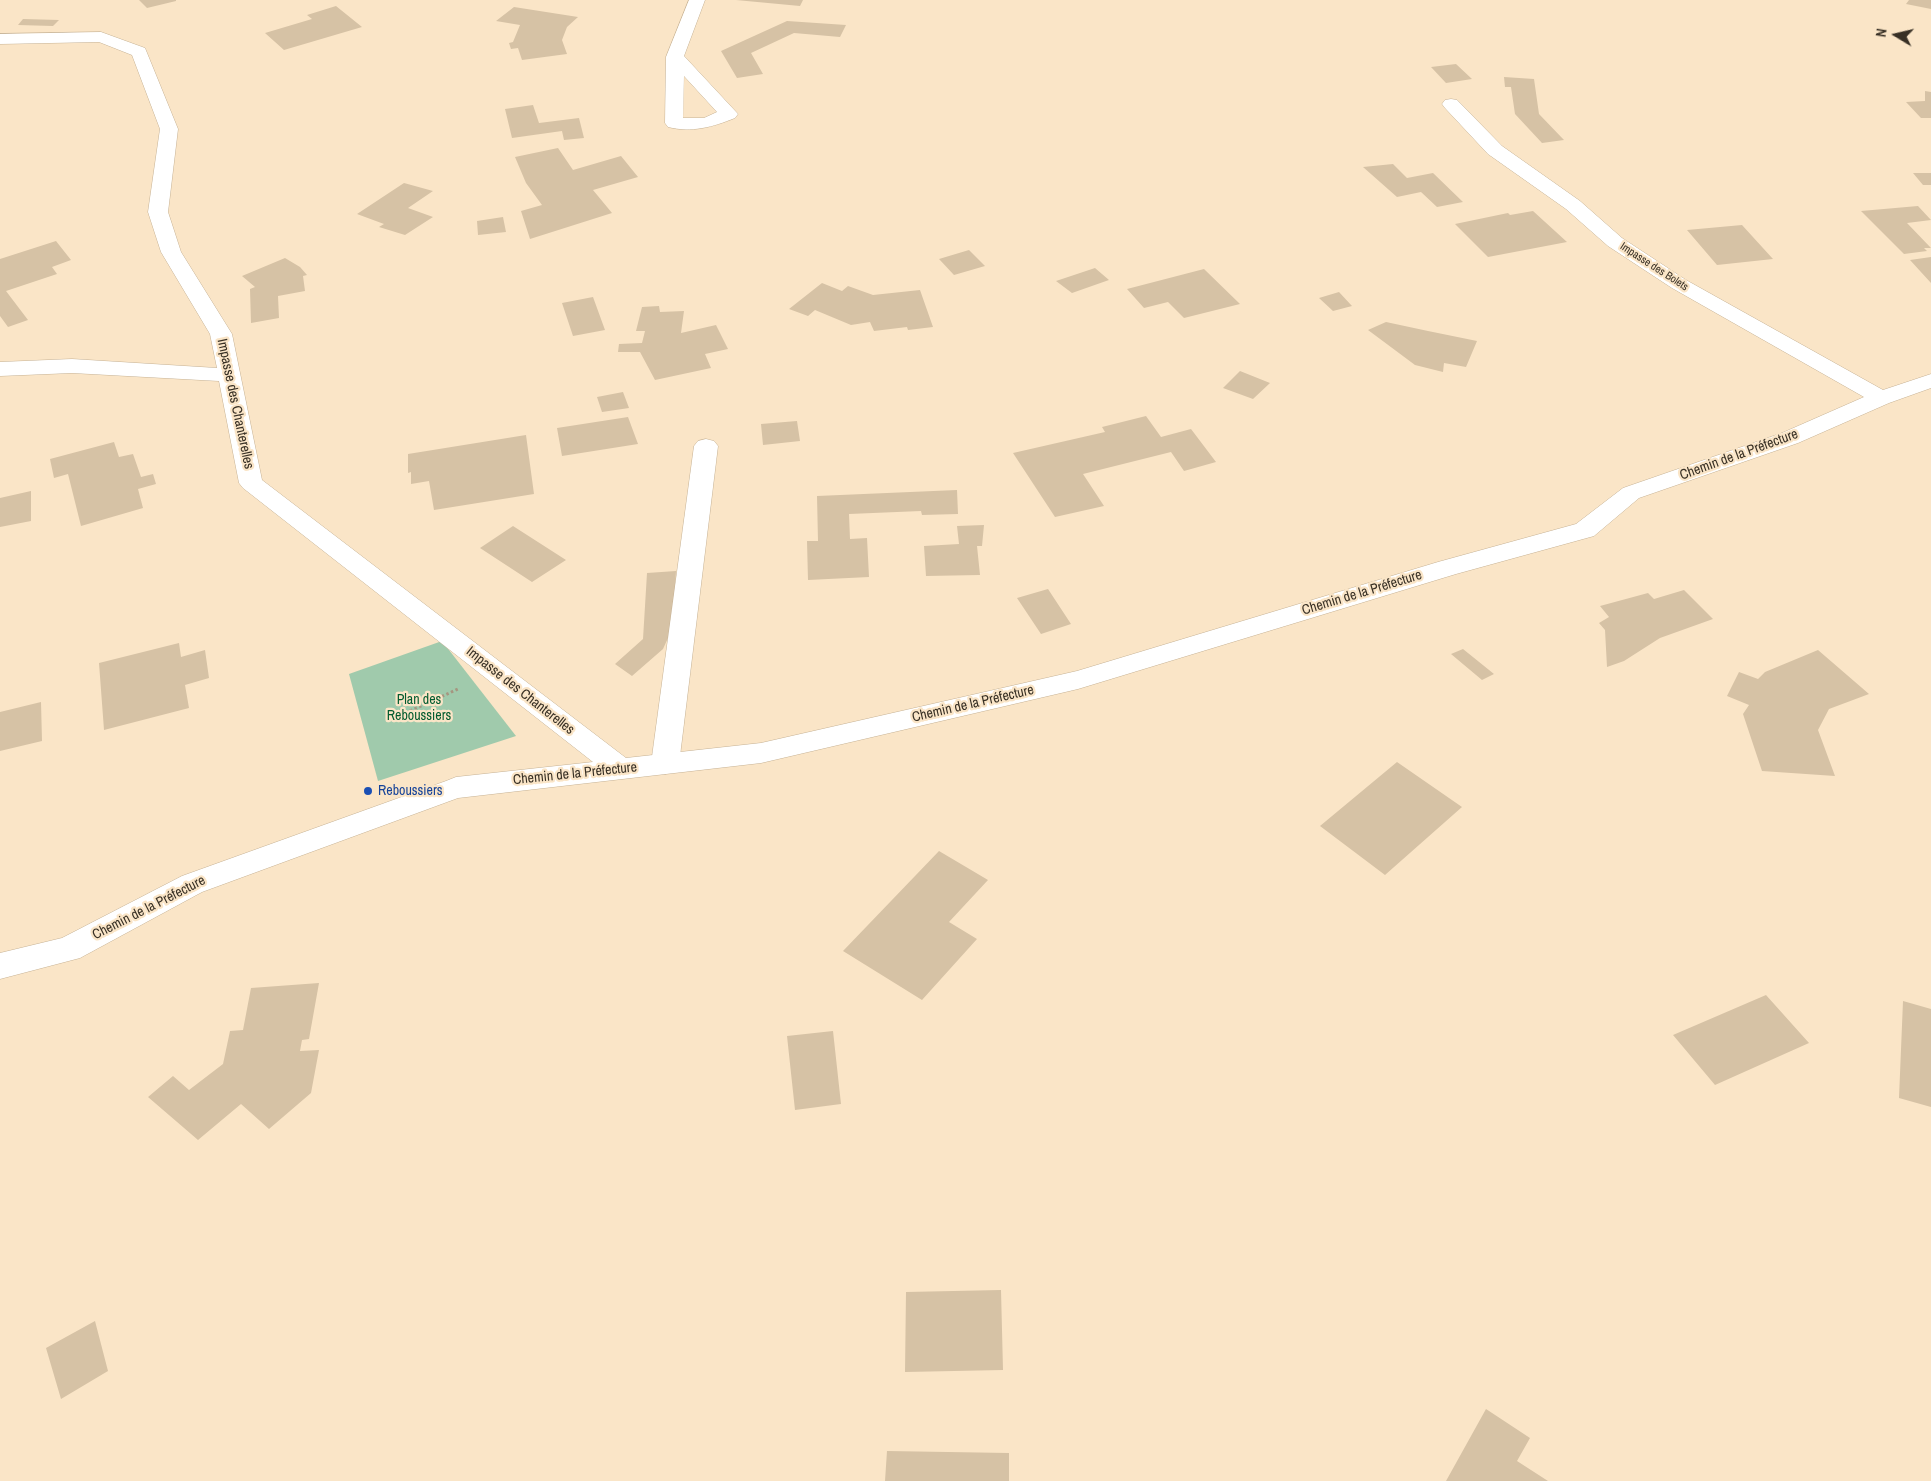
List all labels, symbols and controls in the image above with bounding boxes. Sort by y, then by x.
north arrow [1871,10,1921,60]
text: N [1872,27,1891,38]
street label: Impasse des Bolets [1617,240,1691,294]
street label: Impasse des Chanterelles [213,337,257,471]
street label: Chemin de la Préfecture [1678,426,1800,484]
street label: Chemin de la Préfecture [1300,567,1424,619]
street label: Impasse des Chanterelles [463,644,577,738]
street label: Chemin de la Préfecture [910,682,1036,726]
park label: Plan des Reboussiers [387,692,451,724]
street label: Chemin de la Préfecture [512,759,638,789]
place label: Reboussiers [378,783,442,799]
marker: Reboussiers [362,785,374,797]
street label: Chemin de la Préfecture [90,872,208,944]

